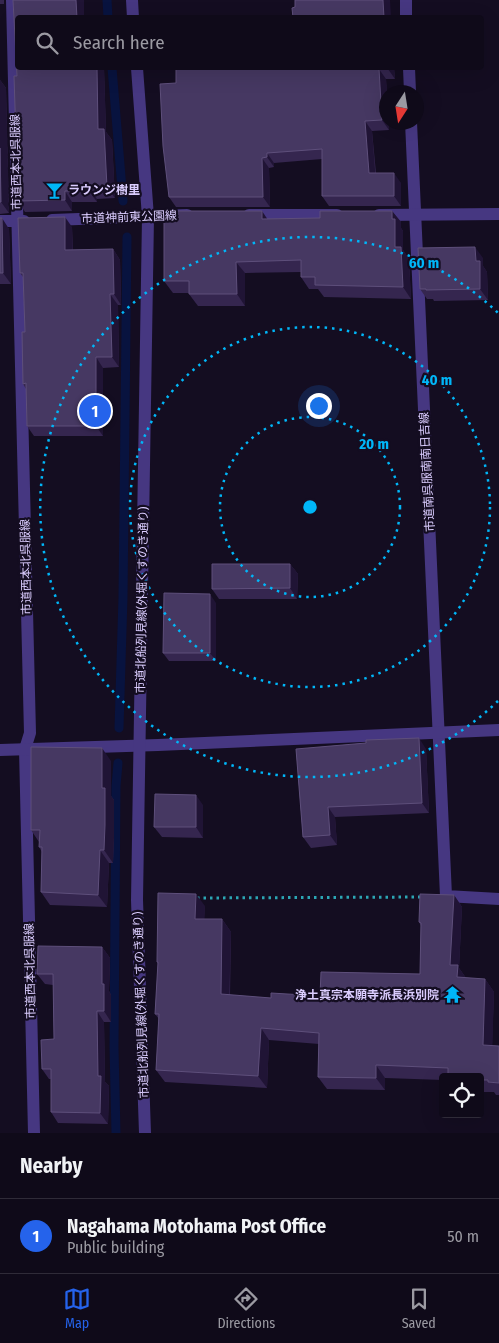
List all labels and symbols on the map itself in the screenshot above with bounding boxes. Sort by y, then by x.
north arrow [379,85,424,130]
street label: 市道西本北呉服線 [8,114,24,210]
bar icon: ラウンジ樹里 [44,180,64,200]
place label: ラウンジ樹里 [68,183,140,197]
street label: 市道神前東公園線 [81,208,177,226]
text: 60 m [409,254,439,272]
text: 40 m [422,371,452,389]
pin: 1 [79,392,111,430]
your location [306,393,332,419]
street label: 市道南呉服南南日吉線 [417,412,437,532]
text: 20 m [358,435,389,453]
centre of rings [301,498,319,516]
street label: 市道北船列見線(外堀くすのき通り) [133,506,151,693]
street label: 市道西本北呉服線 [18,519,34,615]
street label: 市道北船列見線(外堀くすのき通り) [131,911,151,1099]
street label: 市道西本北呉服線 [22,923,38,1019]
temple icon: 浄土真宗本願寺派長浜別院 [443,985,463,1005]
place label: 浄土真宗本願寺派長浜別院 [295,988,439,1002]

